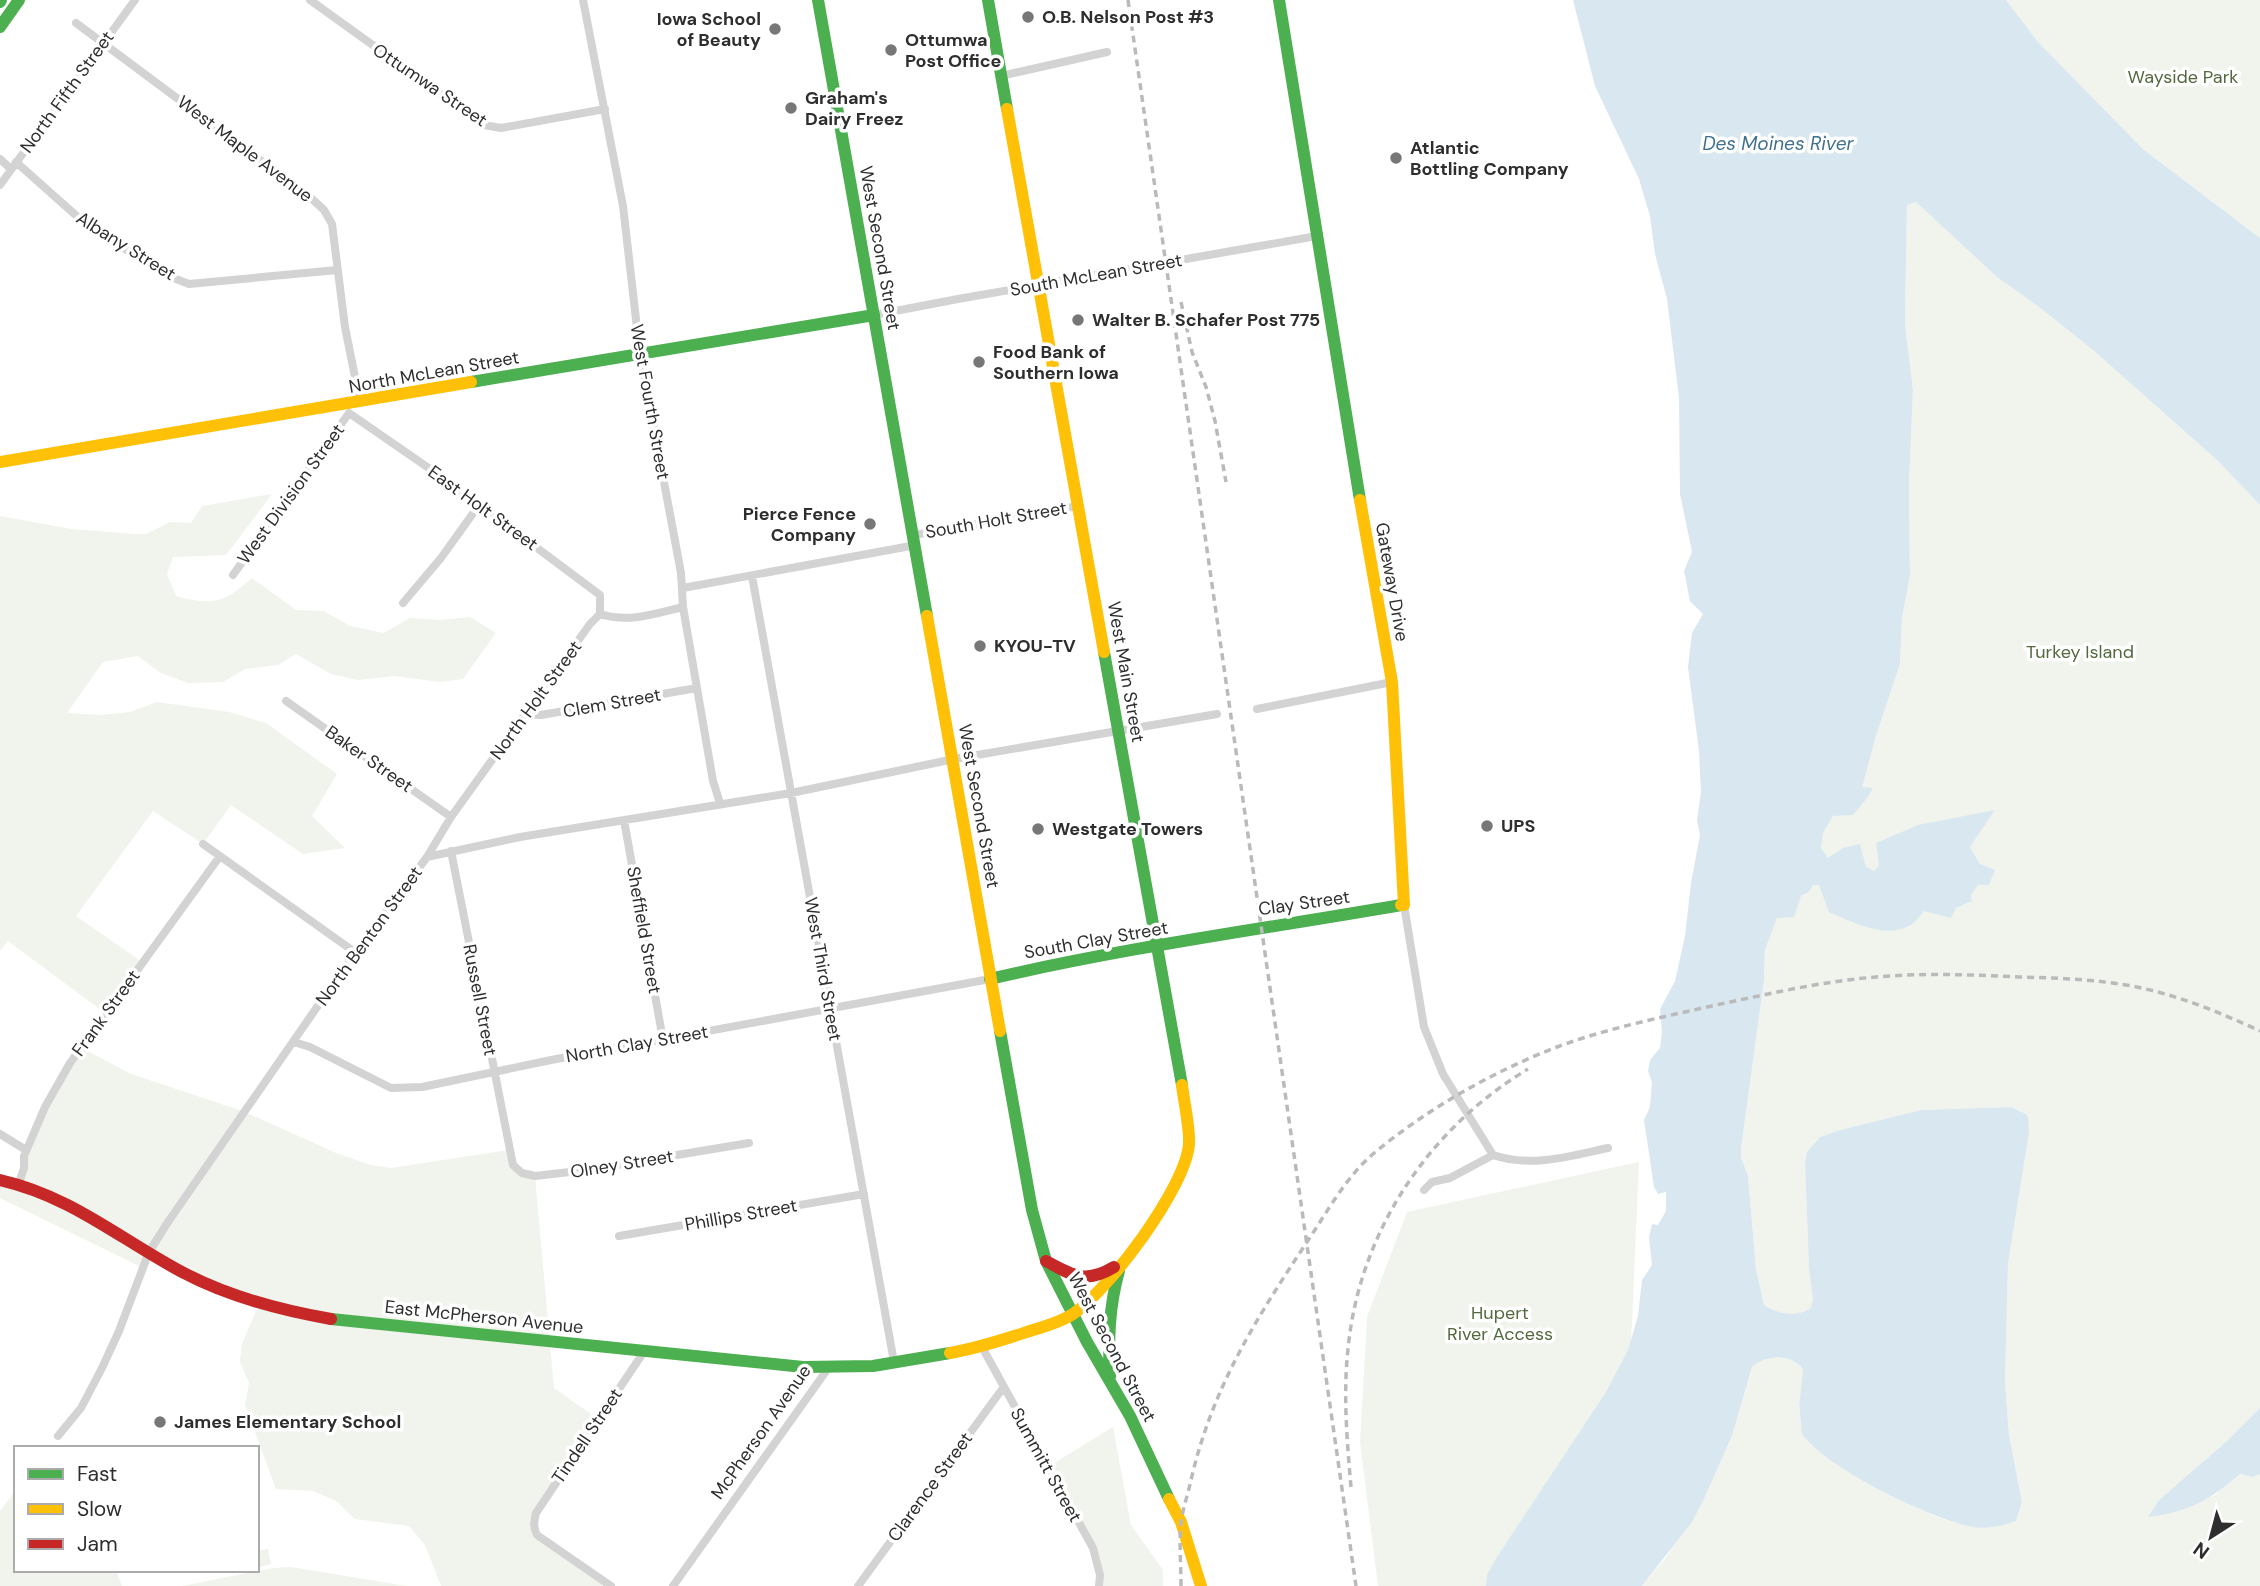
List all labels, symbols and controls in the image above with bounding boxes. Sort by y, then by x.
place label: O.B. Nelson Post #3 [1042,5,1214,29]
place label: Iowa School of Beauty [657,7,761,52]
marker: O.B. Nelson Post #3 [1020,9,1036,25]
marker: Iowa School of Beauty [767,21,783,37]
street label: North Fifth Street [15,26,119,158]
place label: Ottumwa Post Office [905,28,1002,73]
street label: Ottumwa Street [368,38,492,132]
marker: Ottumwa Post Office [883,42,899,58]
park label: Wayside Park [2128,65,2238,89]
place label: Graham's Dairy Freez [805,86,904,131]
street label: West Maple Avenue [172,90,318,208]
marker: Graham's Dairy Freez [783,100,799,116]
water label: Des Moines River [1702,131,1855,156]
place label: Atlantic Bottling Company [1410,136,1569,181]
marker: Atlantic Bottling Company [1388,150,1404,166]
street label: West Second Street [854,164,906,332]
street label: Albany Street [72,206,180,286]
street label: South McLean Street [1008,248,1184,302]
place label: Walter B. Schafer Post 775 [1092,308,1320,332]
marker: Walter B. Schafer Post 775 [1070,312,1086,328]
street label: West Fourth Street [625,322,675,482]
place label: Food Bank of Southern Iowa [993,340,1119,385]
street label: North McLean Street [347,345,521,399]
marker: Food Bank of Southern Iowa [971,354,987,370]
street label: West Division Street [232,419,350,569]
street label: East Holt Street [423,460,543,556]
street label: South Holt Street [923,496,1069,544]
place label: Pierce Fence Company [743,502,856,547]
marker: Pierce Fence Company [862,516,878,532]
street label: Gateway Drive [1370,521,1414,643]
street label: West Main Street [1102,600,1150,744]
place label: KYOU-TV [994,634,1076,658]
street label: North Holt Street [485,636,587,764]
marker: KYOU-TV [972,638,988,654]
park label: Turkey Island [2026,640,2134,664]
street label: Clem Street [561,683,663,723]
street label: Baker Street [320,720,418,798]
street label: West Second Street [953,722,1005,890]
place label: UPS [1501,814,1535,838]
place label: Westgate Towers [1052,817,1203,841]
marker: UPS [1479,818,1495,834]
marker: Westgate Towers [1030,821,1046,837]
street label: North Benton Street [310,861,428,1011]
street label: Sheffield Street [621,865,667,995]
street label: Clay Street [1257,885,1351,921]
street label: West Third Street [799,895,847,1043]
street label: South Clay Street [1022,916,1170,964]
street label: Russell Street [457,942,503,1058]
street label: Frank Street [67,965,145,1061]
street label: North Clay Street [564,1020,710,1068]
street label: Olney Street [569,1144,675,1184]
street label: Phillips Street [683,1193,799,1237]
street label: West Second Street [1062,1268,1162,1426]
street label: East McPherson Avenue [384,1295,584,1339]
park label: Hupert River Access [1447,1301,1553,1346]
street label: McPherson Avenue [706,1360,816,1504]
street label: Tindell Street [546,1384,628,1488]
street label: Summitt Street [1005,1404,1087,1526]
place label: James Elementary School [174,1410,401,1434]
marker: James Elementary School [152,1414,168,1430]
street label: Clarence Street [882,1427,978,1547]
legend [14,1446,259,1572]
text: Fast [77,1460,117,1488]
text: Slow [77,1495,122,1523]
north arrow [2176,1502,2246,1572]
text: Jam [77,1530,118,1558]
text: N [2188,1536,2214,1565]

